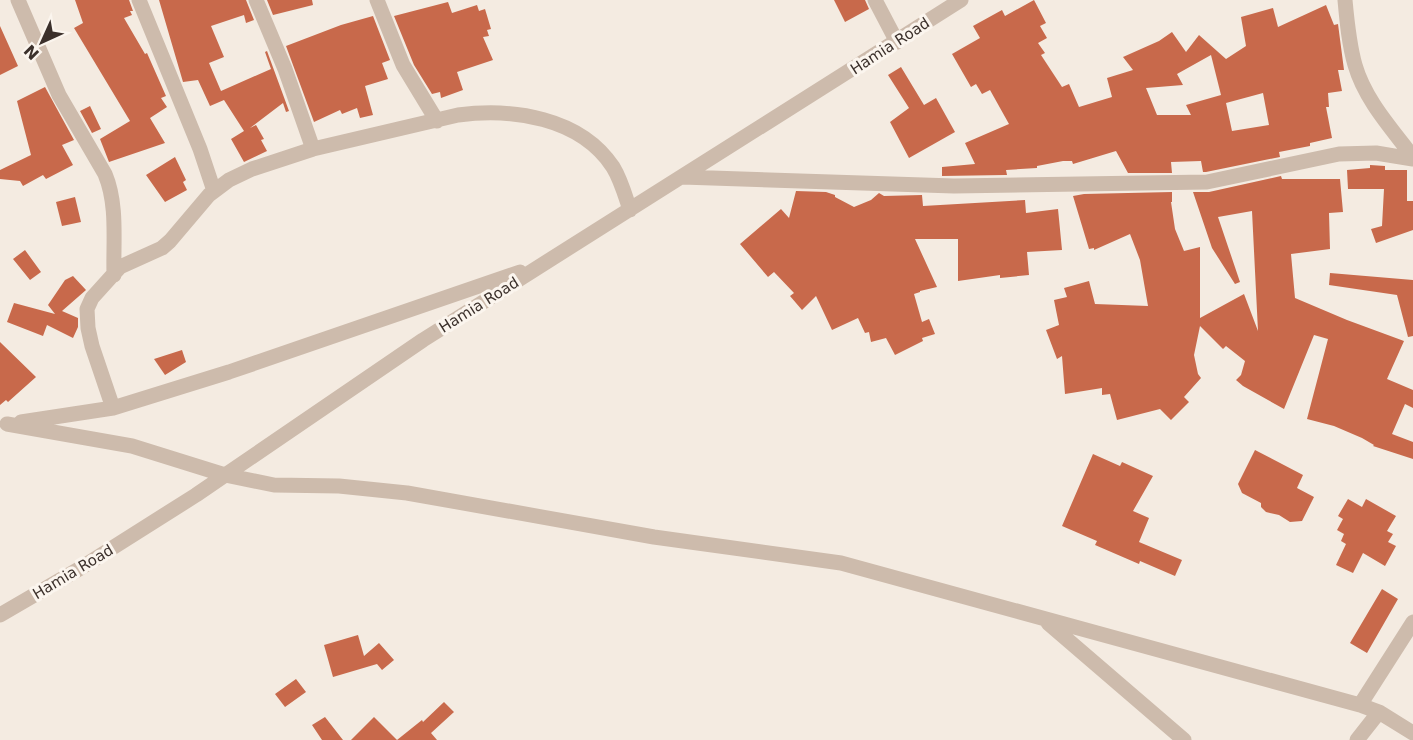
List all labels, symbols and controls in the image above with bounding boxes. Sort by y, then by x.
north arrow [12,12,72,72]
street label: Hamia Road [847,14,933,78]
text: N [20,41,43,64]
street label: Hamia Road [436,273,522,337]
street label: Hamia Road [29,541,117,603]

